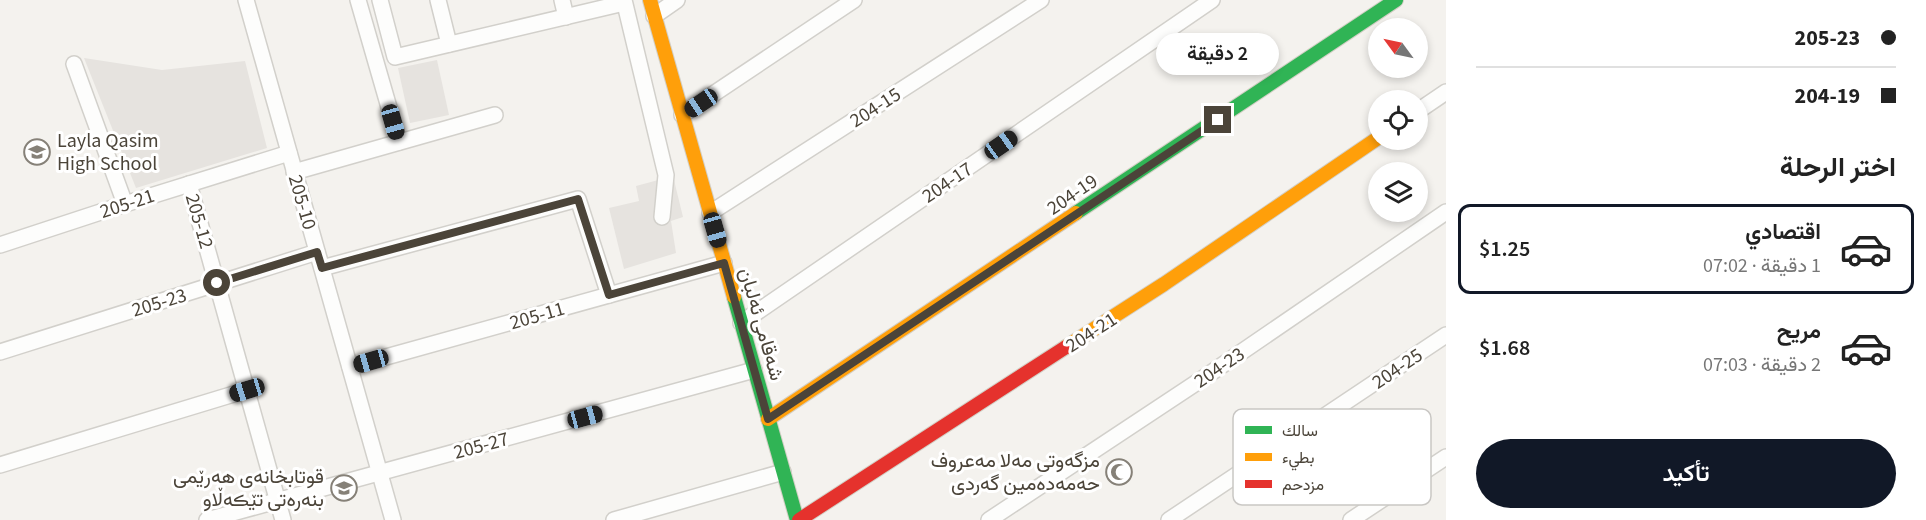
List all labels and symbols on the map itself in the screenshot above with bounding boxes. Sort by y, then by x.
north arrow [1368,18,1428,78]
callout: 2 دقيقة [1156,33,1280,75]
street label: 204-15 [844,81,907,135]
car [681,85,721,121]
car [379,102,407,142]
route end [1204,106,1231,133]
place label: Layla Qasim High School [57,127,159,178]
car [981,127,1021,163]
school or university icon: Layla Qasim High School [22,137,52,167]
street label: 204-17 [917,156,979,210]
street label: 204-19 [1042,168,1104,222]
street label: 205-10 [281,172,323,233]
street label: 205-21 [96,182,158,226]
street label: 205-12 [178,191,220,252]
car [701,210,729,250]
street label: شەقامی ئەلبان [732,264,791,384]
route start [203,269,230,296]
street label: 205-23 [128,281,190,325]
street label: 205-11 [507,295,568,337]
street label: 204-21 [1060,306,1123,360]
street label: 204-23 [1189,341,1251,395]
street label: 204-25 [1367,342,1429,396]
car [351,347,391,375]
car [227,376,267,404]
car [565,404,605,430]
legend [1233,409,1431,505]
text: سالك [1282,420,1318,442]
street label: 205-27 [451,425,512,467]
place label: مزگەوتی مەلا مەعروف حەمەدەمین گەردی [931,447,1100,498]
text: بطيء [1282,447,1314,471]
mosque icon: مزگەوتی مەلا مەعروف حەمەدەمین گەردی [1104,457,1134,487]
place label: قوتابخانەی هەرێمی بنەرەتی تێڪەڵاو [173,463,324,514]
school or university icon: قوتابخانەی هەرێمی بنەرەتی تێڪەڵاو [329,473,359,503]
text: مزدحم [1282,474,1324,496]

